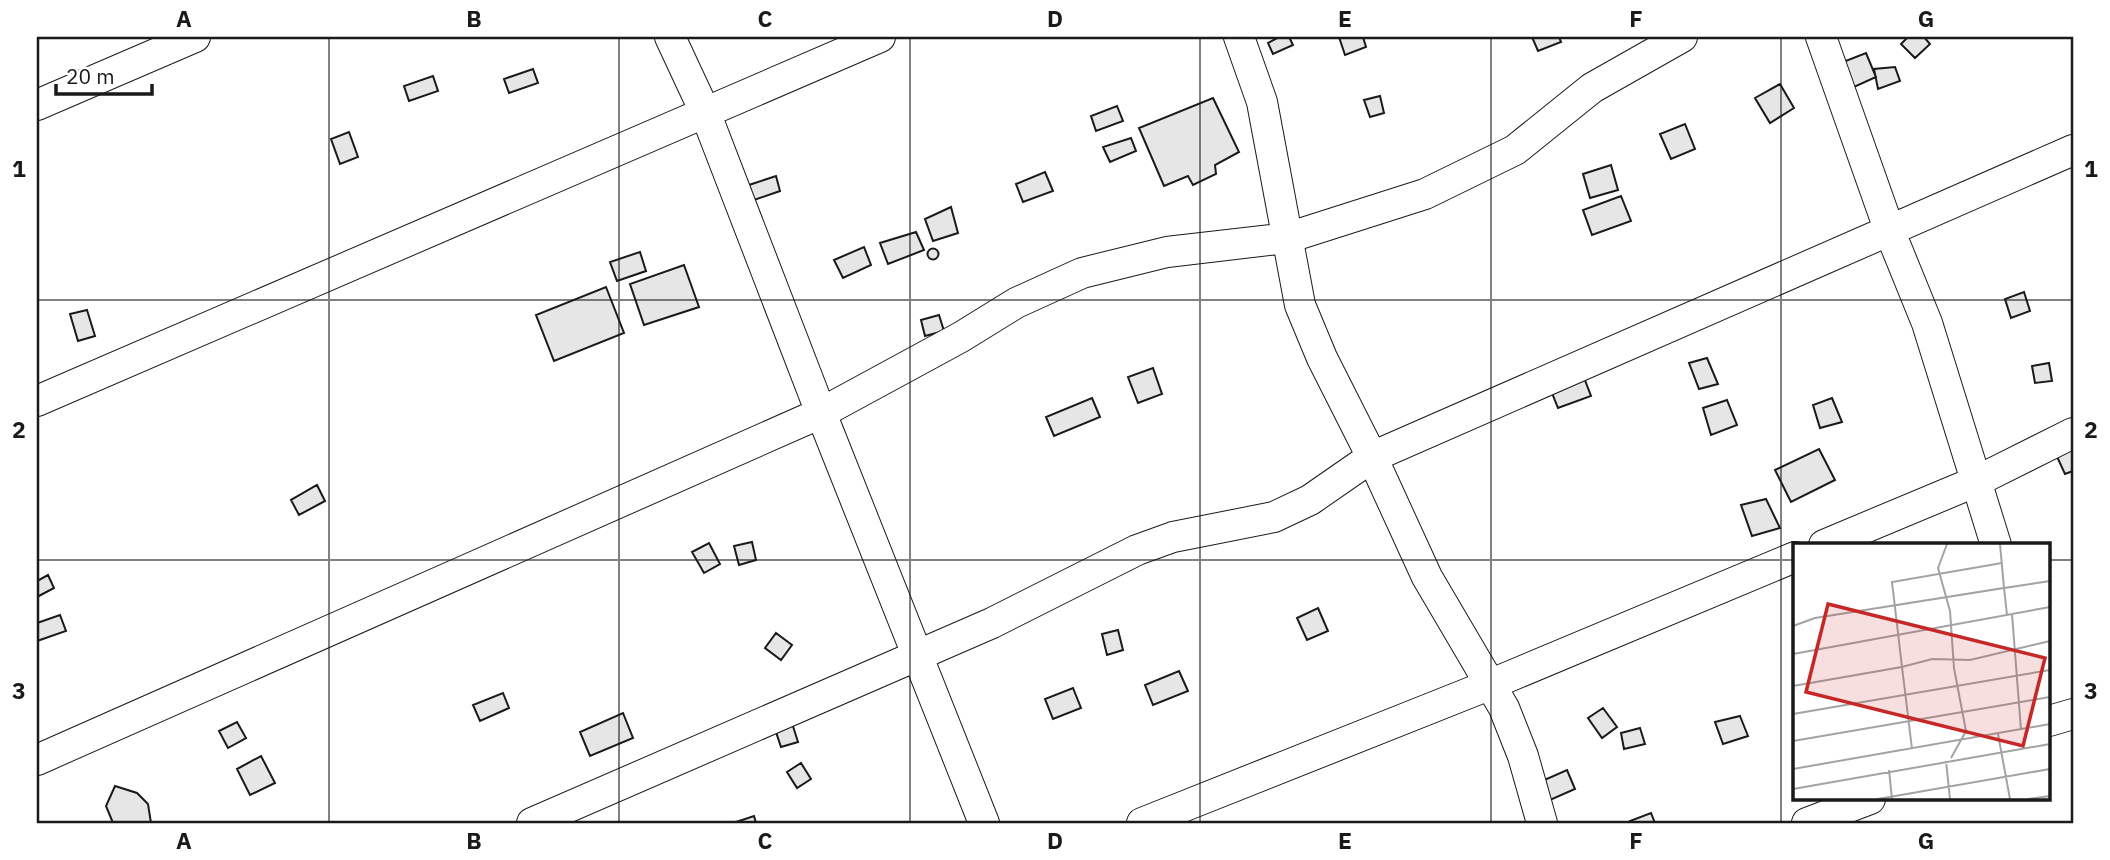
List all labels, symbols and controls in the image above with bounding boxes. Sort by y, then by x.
text: A [176,3,192,33]
text: B [466,3,482,33]
text: C [758,3,773,33]
text: D [1047,3,1063,33]
text: E [1338,3,1352,33]
text: F [1629,3,1643,33]
text: G [1918,3,1934,33]
scale bar [56,52,152,96]
text: 20 m [66,62,115,90]
text: 1 [12,153,26,183]
text: 1 [2084,153,2098,183]
text: 2 [12,414,26,444]
text: 2 [2084,414,2098,444]
inset map [1793,543,2050,800]
text: 3 [12,675,26,705]
text: 3 [2084,675,2098,705]
text: A [176,825,192,855]
text: B [466,825,482,855]
text: C [758,825,773,855]
text: D [1047,825,1063,855]
text: E [1338,825,1352,855]
text: F [1629,825,1643,855]
text: G [1918,825,1934,855]

